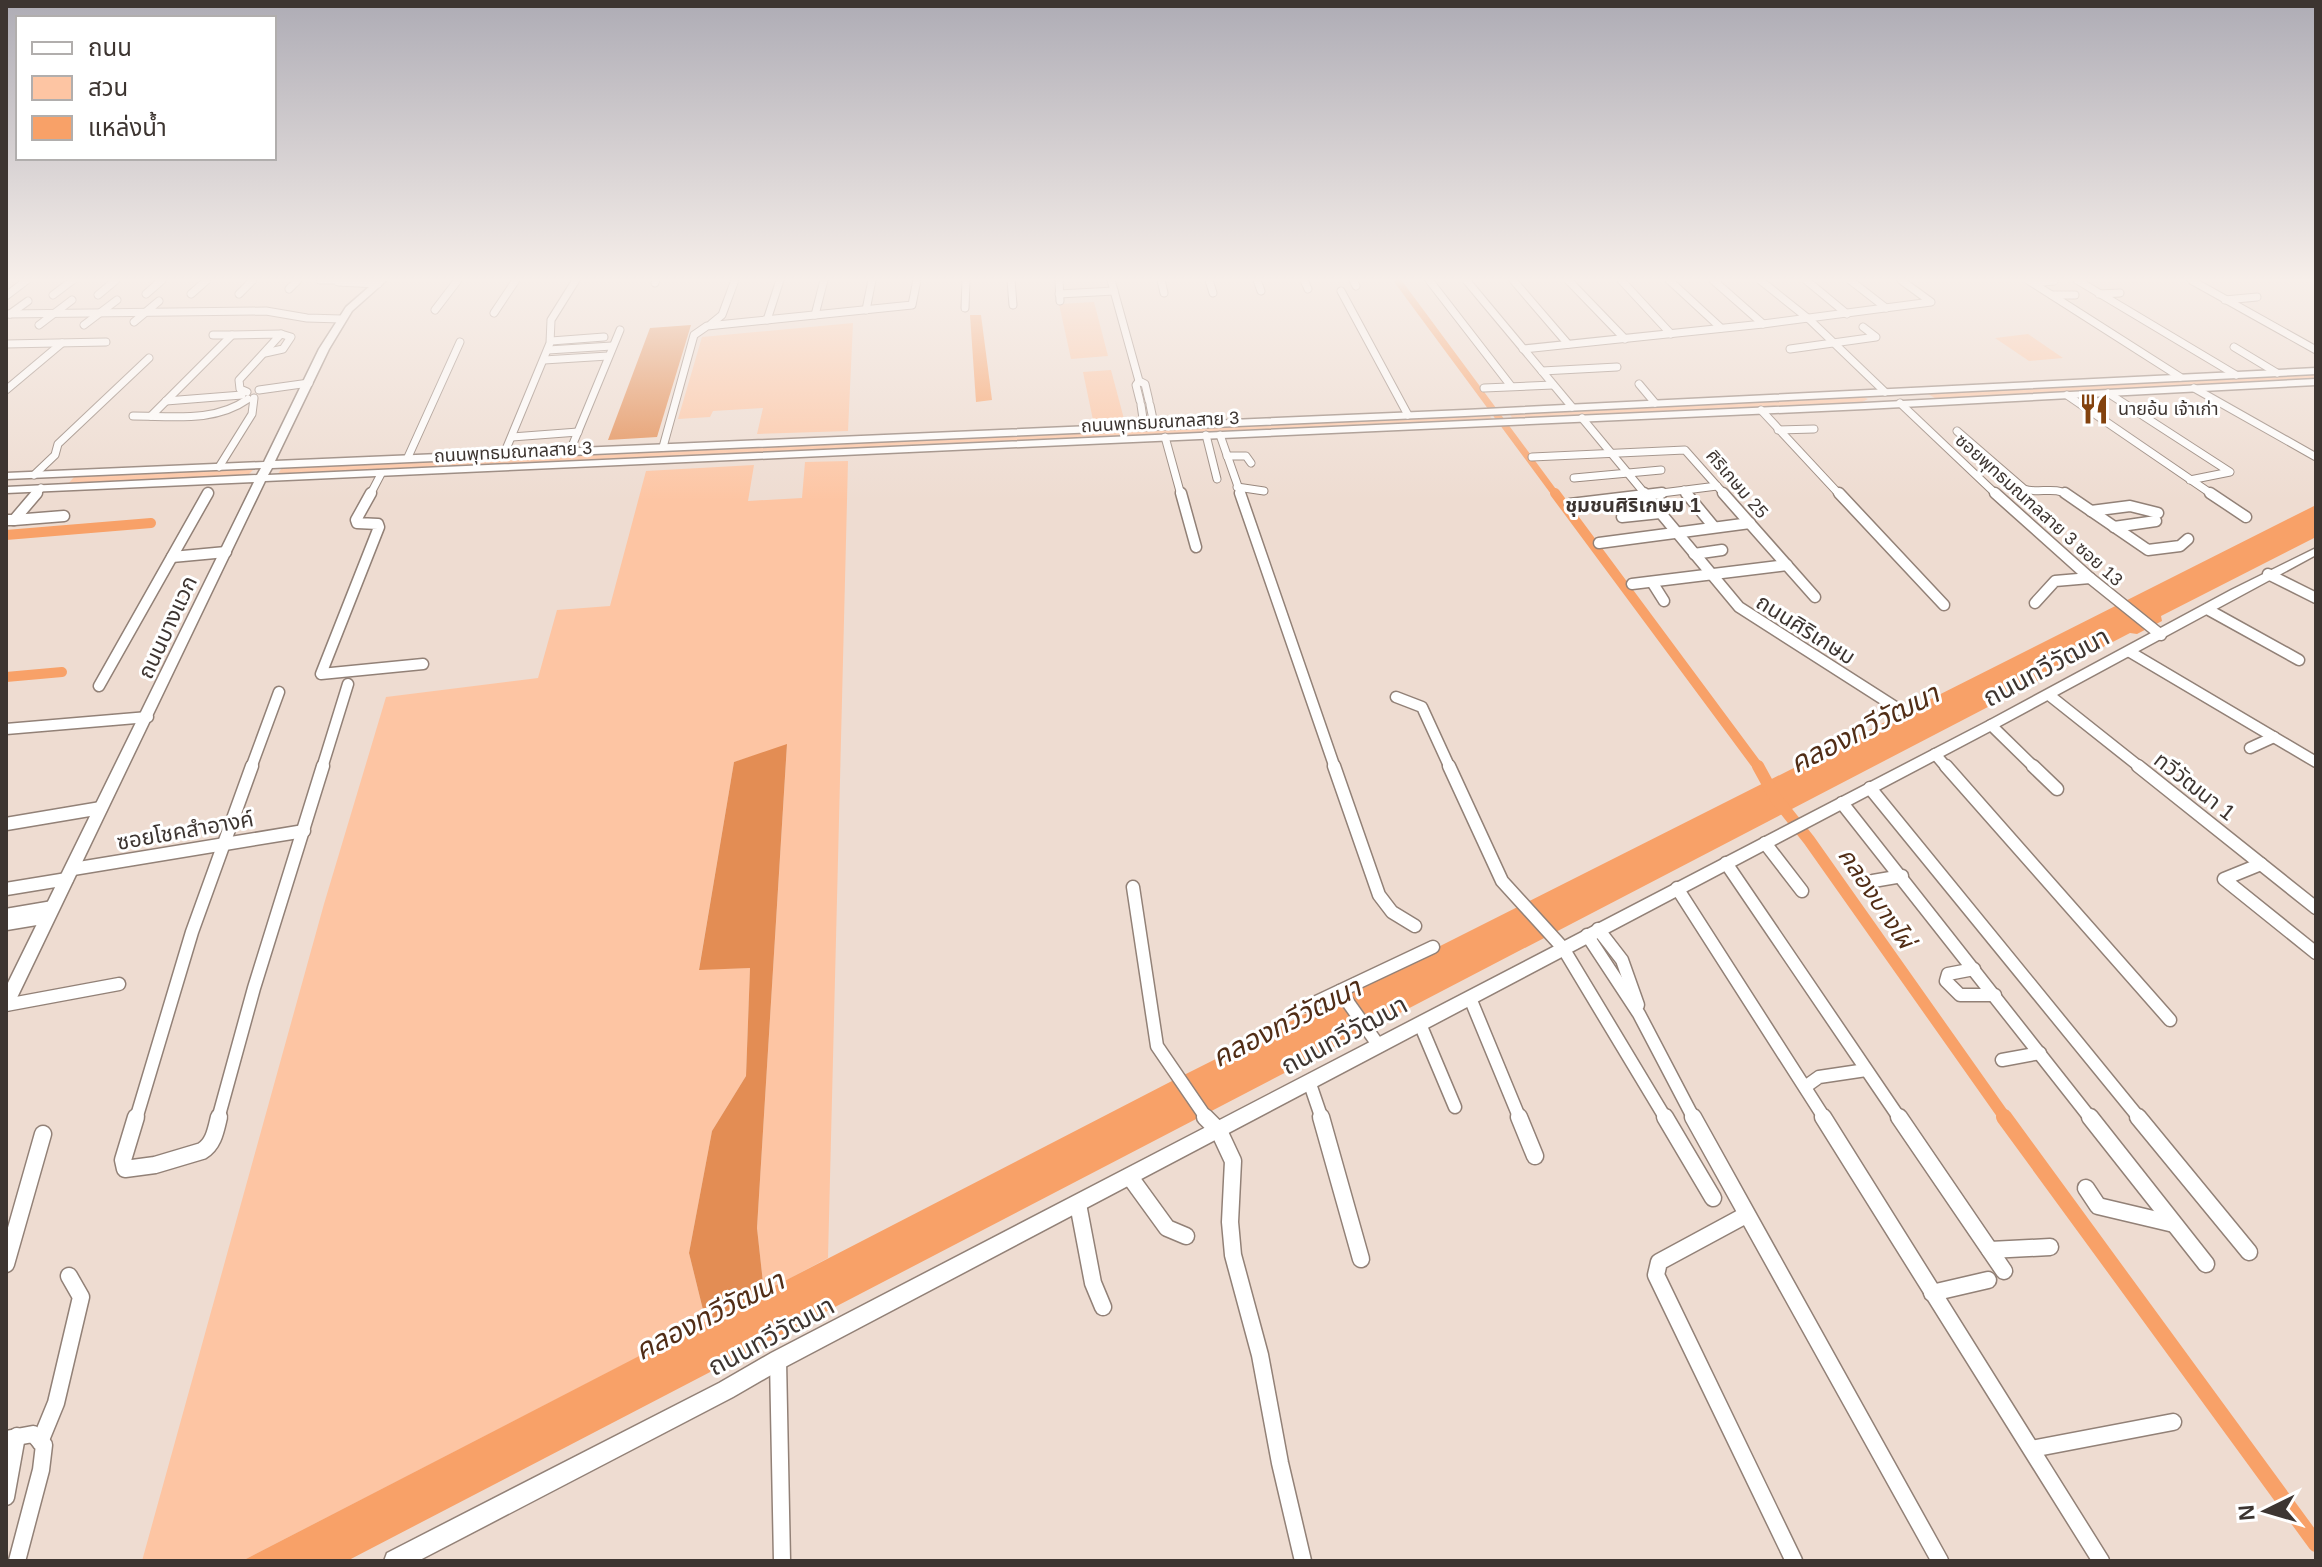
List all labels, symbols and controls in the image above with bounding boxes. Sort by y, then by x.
legend [16,16,276,160]
text: ถนน [88,34,132,61]
text: สวน [88,74,128,101]
text: แหล่งน้ำ [88,111,167,141]
restaurant icon: นายอ้น เจ้าเก่า [2077,392,2111,426]
place label: นายอ้น เจ้าเก่า [2118,399,2219,419]
street label: ถนนพุทธมณฑลสาย 3 [1080,408,1240,437]
street label: ซอยพุทธมณฑลสาย 3 ซอย 13 [1951,430,2127,591]
street label: ถนนพุทธมณฑลสาย 3 [433,438,593,467]
street label: ศิริเกษม 25 [1702,446,1772,522]
district label: ชุมชนศิริเกษม 1 [1565,494,1701,517]
street label: ถนนบางแวก [133,572,202,683]
street label: ถนนศิริเกษม [1752,589,1860,670]
street label: ถนนทวีวัฒนา [1978,621,2114,713]
water label: คลองทวีวัฒนา [1785,677,1945,779]
street label: ทวีวัฒนา 1 [2149,747,2240,826]
street label: ซอยโชคสำอางค์ [115,806,255,855]
water label: คลองบางไผ่ [1833,842,1921,955]
water label: คลองทวีวัฒนา [1207,971,1367,1073]
street label: ถนนทวีวัฒนา [1276,989,1412,1081]
water label: คลองทวีวัฒนา [630,1264,790,1366]
street label: ถนนทวีวัฒนา [703,1290,839,1382]
north arrow [2226,1471,2306,1551]
text: N [2233,1504,2260,1522]

